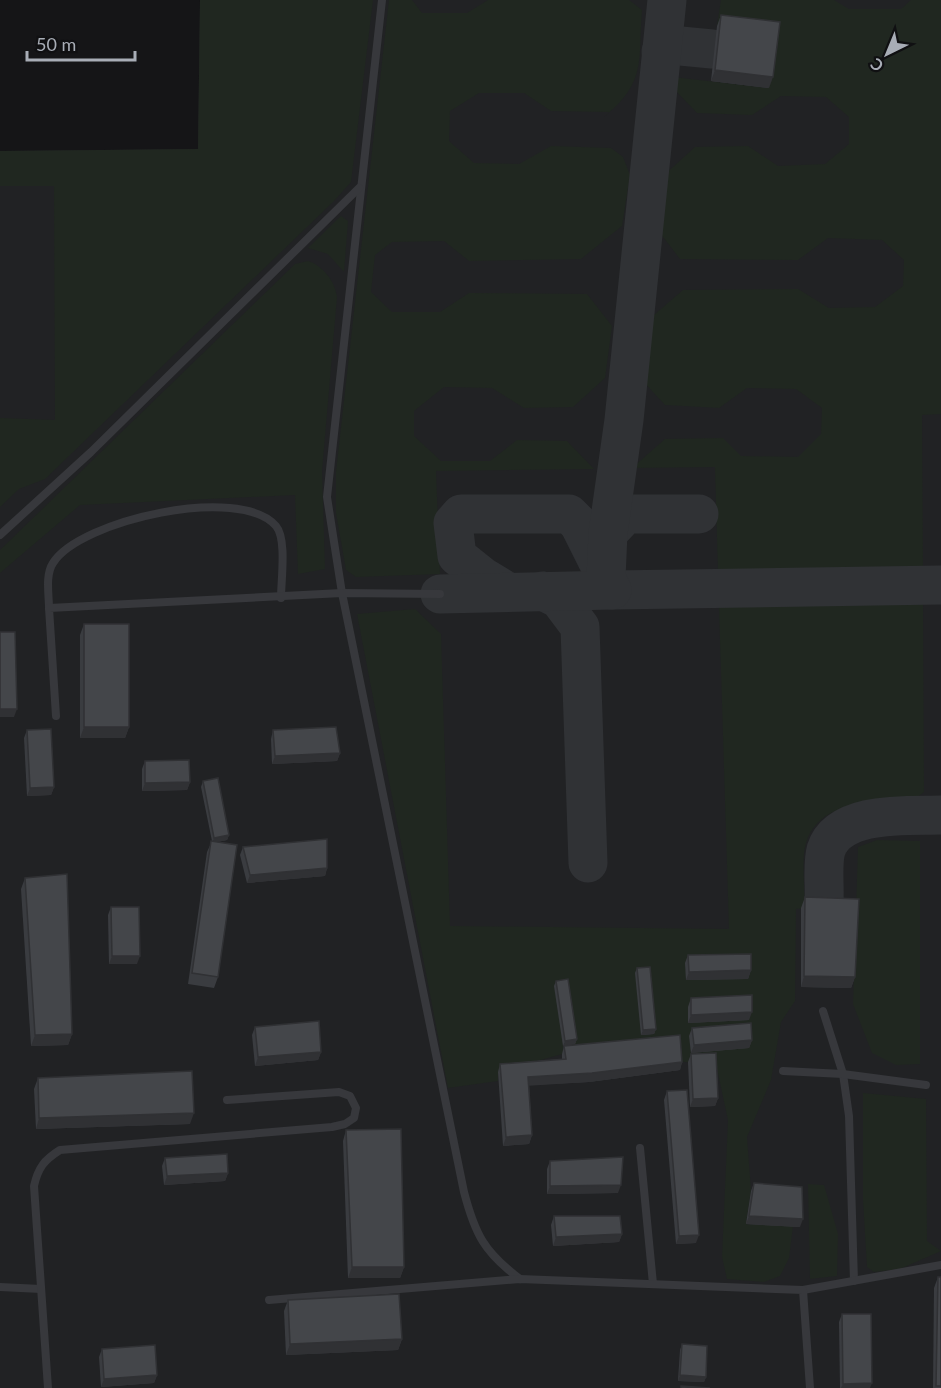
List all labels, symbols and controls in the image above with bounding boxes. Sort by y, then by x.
scale bar [27,24,135,62]
north arrow [857,24,917,84]
text: 50 m [36,33,76,55]
text: С [866,54,887,76]

